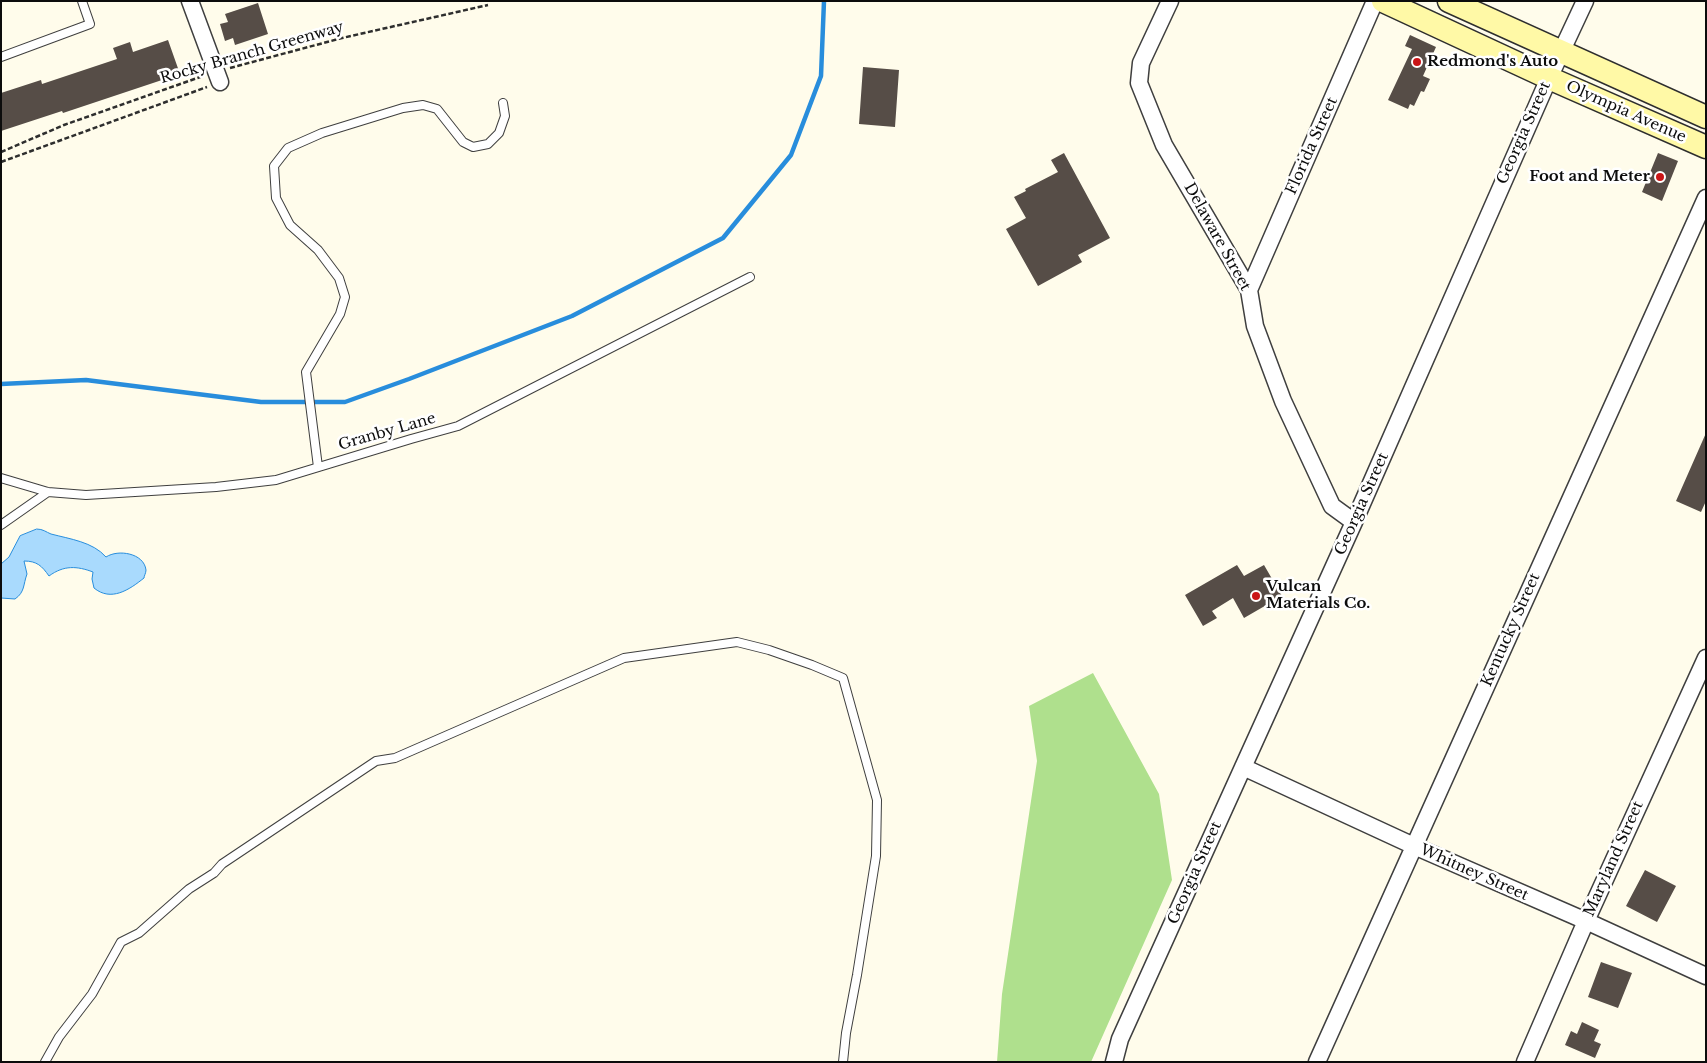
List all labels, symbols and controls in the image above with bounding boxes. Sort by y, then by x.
street label: Rocky Branch Greenway [158,18,346,88]
place label: Redmond's Auto [1427,53,1558,71]
marker: Redmond's Auto [1411,56,1423,68]
street label: Olympia Avenue [1563,77,1689,147]
street label: Georgia Street [1493,79,1555,187]
street label: Florida Street [1282,94,1342,198]
place label: Foot and Meter [1529,168,1650,186]
marker: Foot and Meter [1654,171,1666,183]
street label: Delaware Street [1180,180,1254,294]
street label: Granby Lane [336,410,438,454]
street label: Georgia Street [1331,450,1393,558]
street label: Kentucky Street [1478,570,1544,690]
place label: Vulcan Materials Co. [1266,578,1370,613]
marker: Vulcan Materials Co. [1250,590,1262,602]
street label: Maryland Street [1580,799,1648,919]
street label: Georgia Street [1164,819,1226,927]
street label: Whitney Street [1417,841,1531,905]

